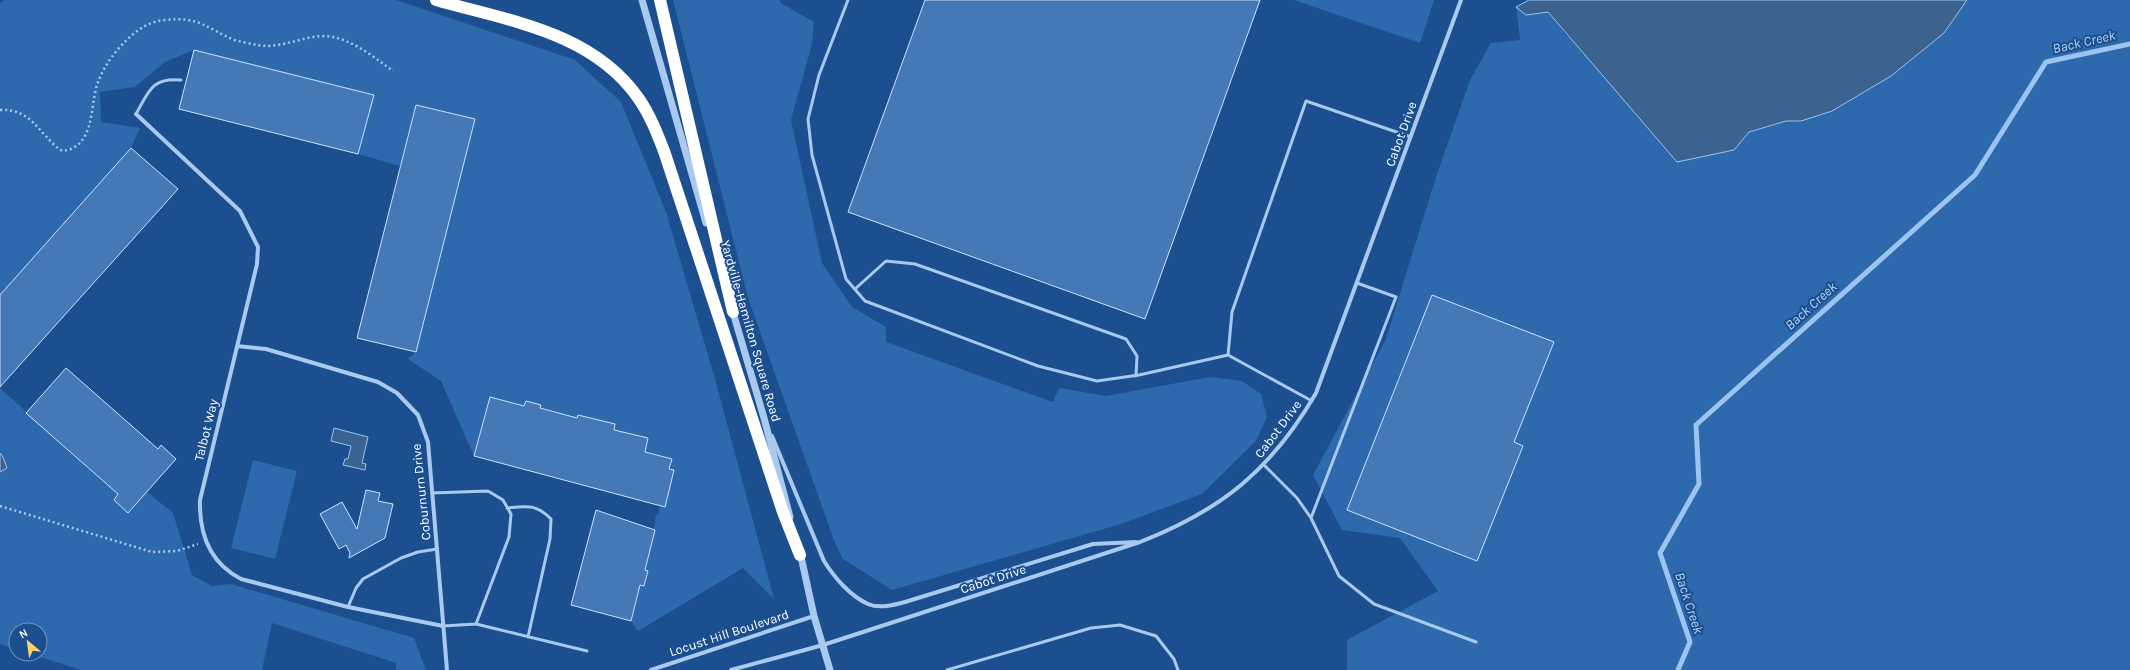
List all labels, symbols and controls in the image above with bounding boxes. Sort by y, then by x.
water label: Back Creek [2051,26,2118,57]
street label: Cabot Drive [1382,99,1420,169]
street label: Yardville-Hamilton Square Road [717,239,784,424]
water label: Back Creek [1781,278,1841,334]
street label: Talbot Way [191,397,221,463]
street label: Cabot Drive [1251,397,1305,461]
street label: Coburnurn Drive [408,443,434,541]
street label: Cabot Drive [958,561,1028,597]
water label: Back Creek [1671,570,1707,637]
street label: Locust Hill Boulevard [667,607,791,659]
north arrow [8,622,48,662]
text: N [17,626,30,641]

